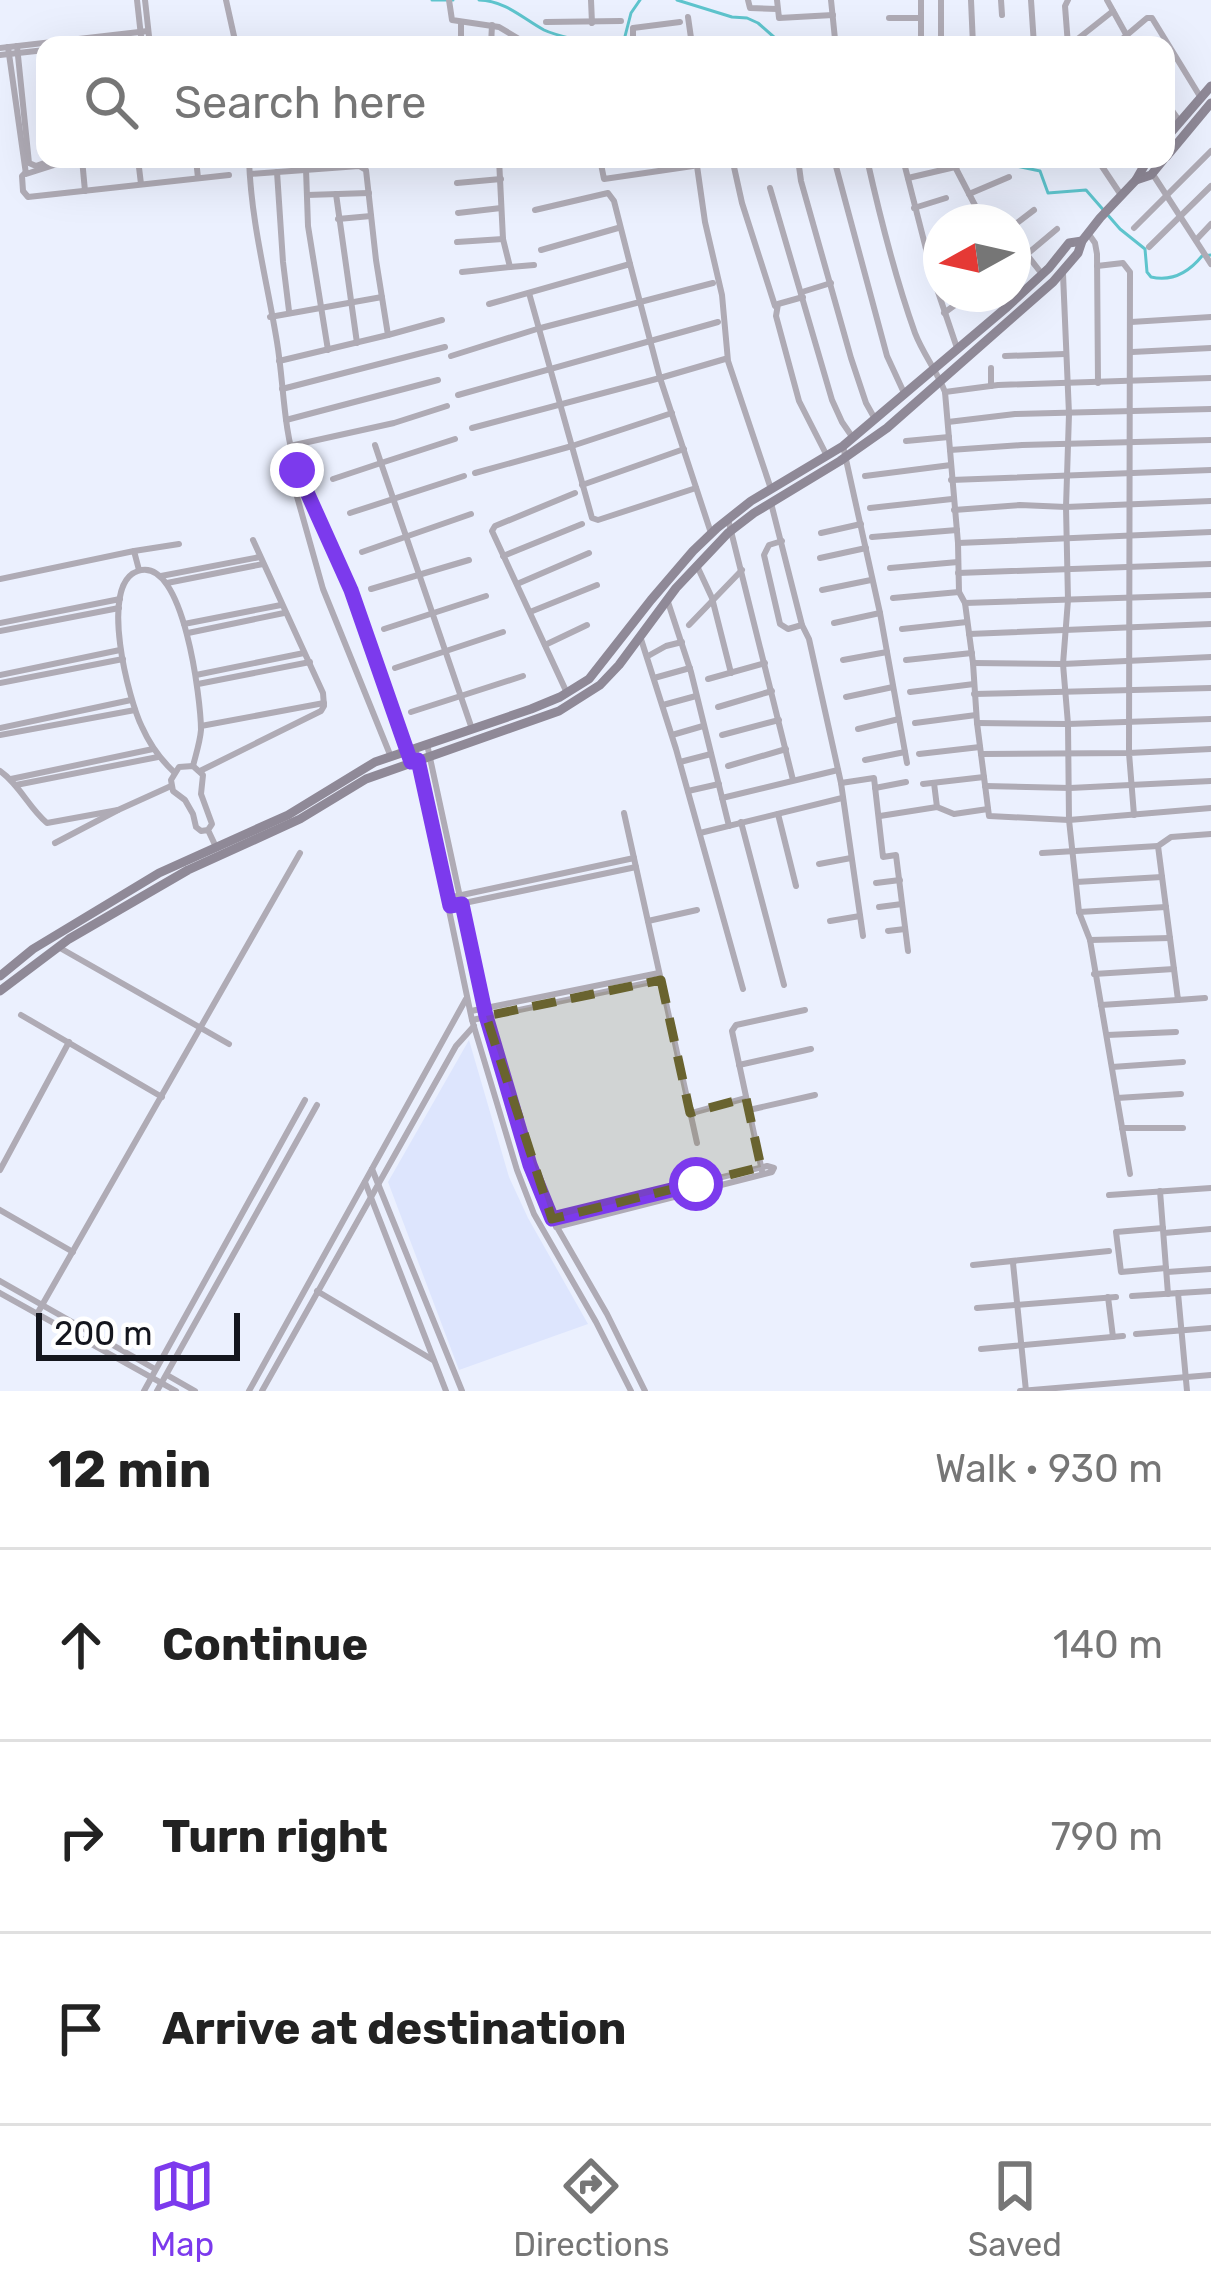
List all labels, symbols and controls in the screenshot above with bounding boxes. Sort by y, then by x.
search box [36,36,1175,168]
icon: search [78,69,144,135]
text: Search here [174,76,426,129]
north arrow [923,204,1031,312]
route end [270,443,324,497]
route start [669,1157,723,1211]
scale bar [36,1307,240,1360]
text: 200 m [54,1314,153,1353]
text: 12 min [48,1439,211,1500]
text: Walk · 930 m [935,1446,1163,1492]
icon: ahead [48,1612,114,1678]
text: Continue [162,1618,368,1671]
text: 140 m [1053,1622,1163,1668]
icon: right [48,1804,114,1870]
text: Turn right [162,1810,388,1863]
text: 790 m [1051,1814,1163,1860]
icon: arrive [48,1996,114,2062]
text: Arrive at destination [162,2002,627,2055]
tab: Map [149,2153,215,2264]
tab: Directions [513,2153,670,2264]
tab: Saved [968,2153,1062,2264]

